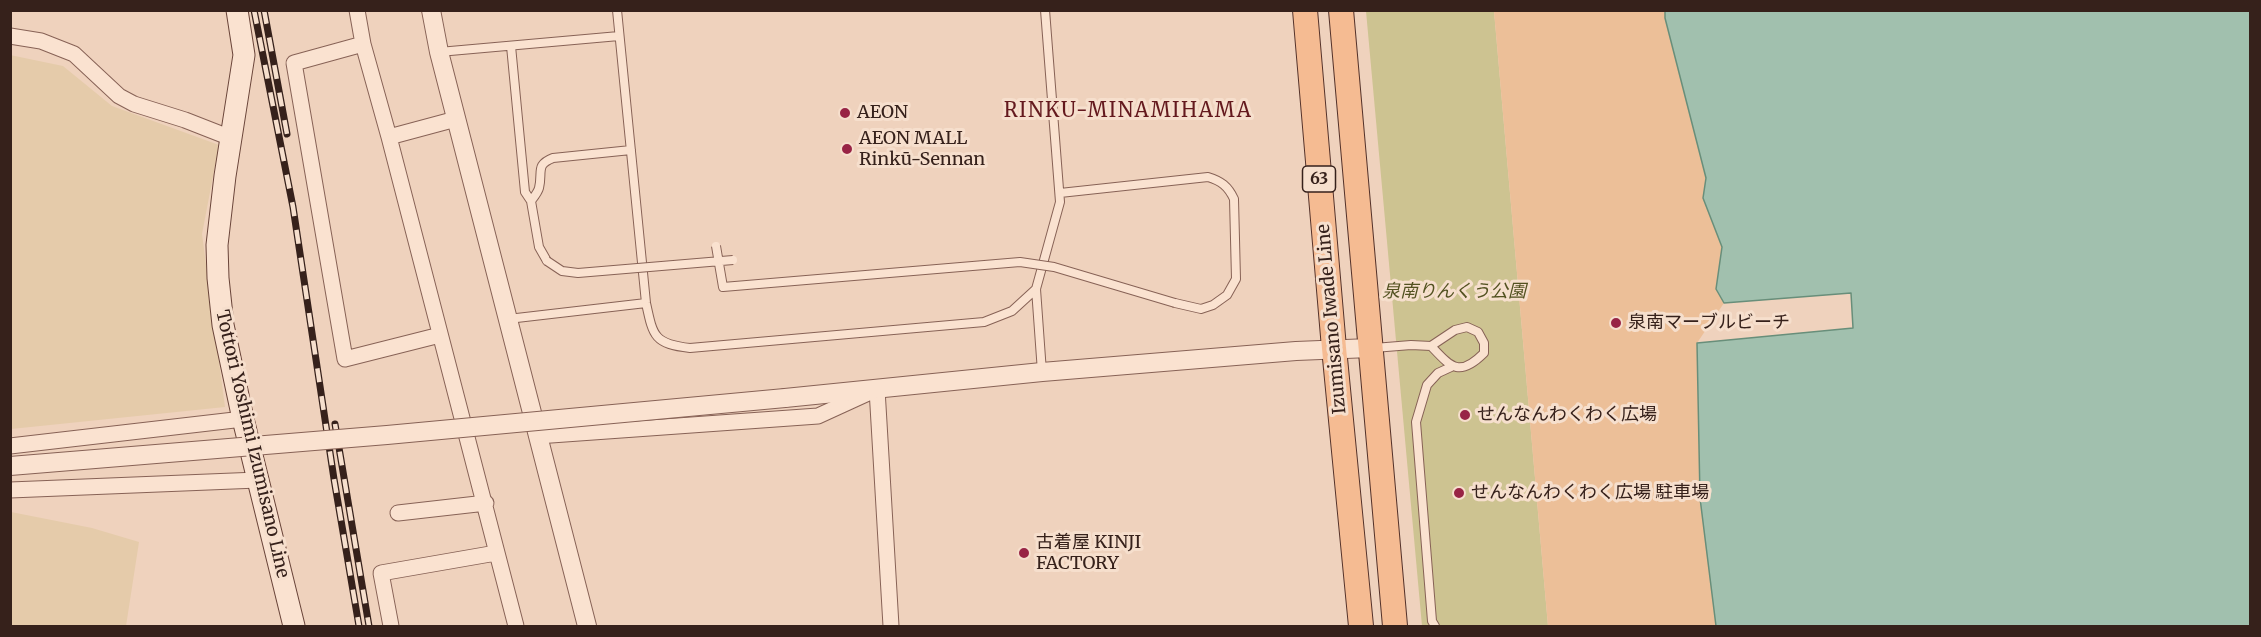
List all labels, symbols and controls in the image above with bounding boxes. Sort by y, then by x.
district label: RINKU-MINAMIHAMA [1004,99,1252,123]
place label: AEON [857,102,908,124]
marker: AEON [838,106,852,120]
place label: AEON MALL Rinkū-Sennan [859,128,985,170]
marker: AEON MALL Rinkū-Sennan [840,142,854,156]
road number: 63 [1302,166,1336,192]
street label: Izumisano Iwade Line [1313,223,1351,415]
park label: 泉南りんくう公園 [1382,281,1526,303]
street label: Tottori Yoshimi Izumisano Line [211,308,293,580]
place label: 泉南マーブルビーチ [1628,312,1790,334]
marker: 泉南マーブルビーチ [1609,316,1623,330]
place label: せんなんわくわく広場 [1477,404,1657,426]
marker: せんなんわくわく広場 [1458,408,1472,422]
place label: せんなんわくわく広場 駐車場 [1471,482,1709,504]
marker: せんなんわくわく広場 駐車場 [1452,486,1466,500]
place label: 古着屋 KINJI FACTORY [1036,532,1141,574]
marker: 古着屋 KINJI FACTORY [1017,546,1031,560]

